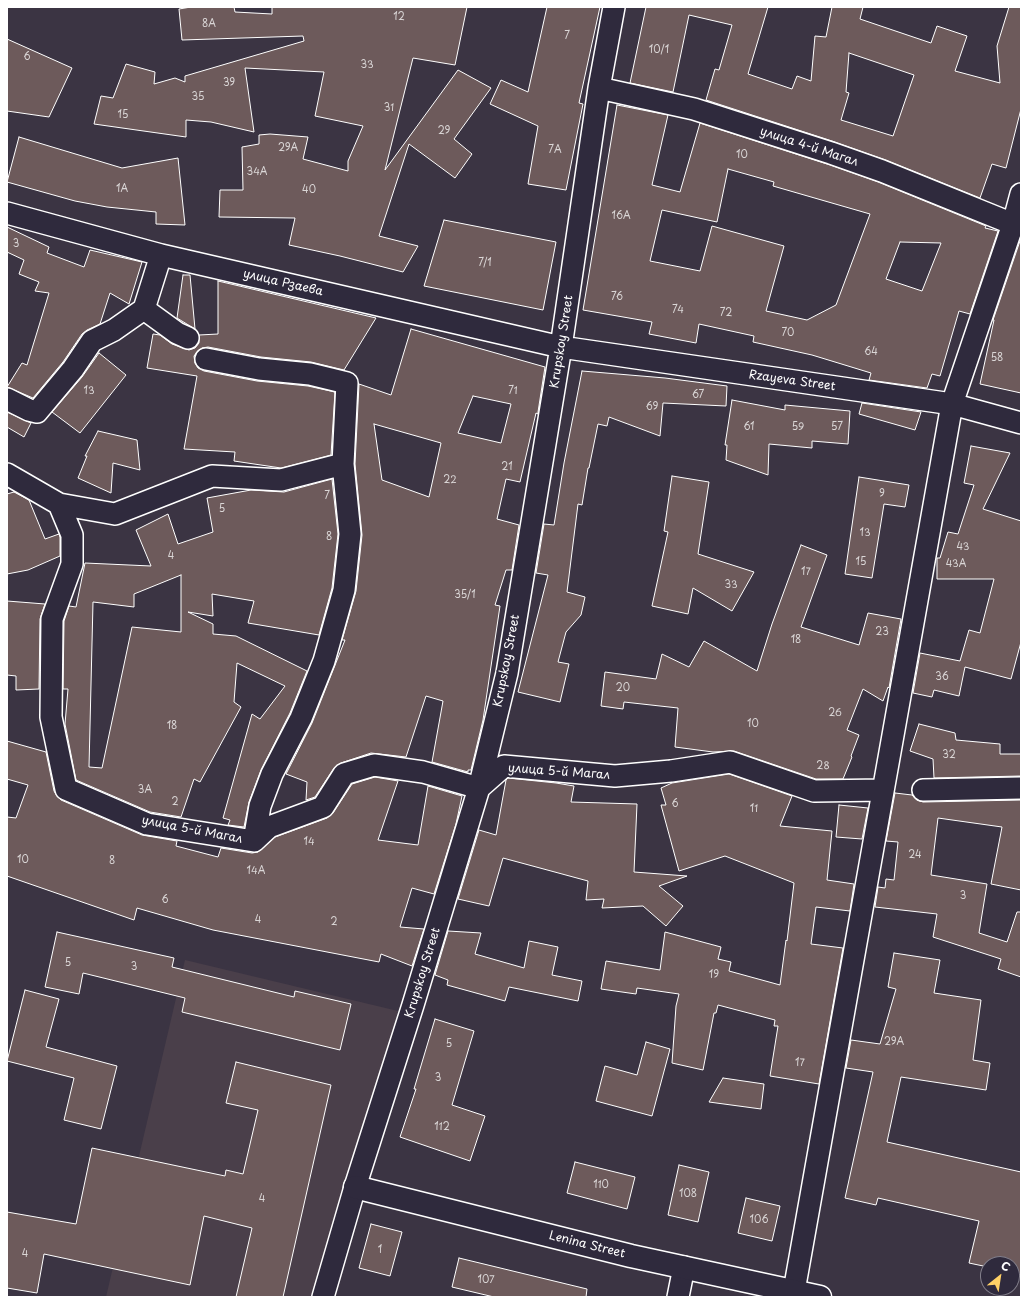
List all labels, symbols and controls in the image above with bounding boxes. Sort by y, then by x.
house number: 12 [393,11,405,23]
house number: 8А [202,18,216,30]
house number: 7 [564,30,570,42]
house number: 10/1 [649,44,669,56]
house number: 6 [23,51,31,63]
house number: 33 [360,59,374,71]
house number: 39 [223,77,235,89]
house number: 35 [192,91,204,103]
house number: 31 [384,102,394,114]
house number: 15 [118,109,128,121]
street label: улица 4-й Магал [758,124,860,170]
house number: 29 [438,125,450,137]
house number: 29А [278,142,298,154]
house number: 7А [548,144,562,156]
house number: 10 [736,149,748,161]
house number: 34А [247,166,267,178]
house number: 1А [116,183,128,195]
house number: 40 [302,184,316,196]
house number: 16А [611,210,631,222]
house number: 3 [13,238,19,250]
house number: 7/1 [478,257,492,269]
street label: улица Рзаева [242,267,324,299]
house number: 76 [611,291,623,303]
street label: Krupskoy Street [548,294,576,390]
house number: 74 [672,304,684,316]
house number: 72 [720,307,732,319]
house number: 70 [782,327,794,339]
house number: 64 [864,346,878,358]
house number: 58 [991,352,1003,364]
street label: Rzayeva Street [748,368,836,394]
house number: 13 [83,385,95,397]
house number: 71 [508,385,518,397]
house number: 67 [692,389,704,401]
house number: 69 [646,401,658,413]
house number: 61 [743,421,755,433]
house number: 59 [792,421,804,433]
house number: 57 [831,421,843,433]
house number: 21 [501,461,513,473]
house number: 22 [443,474,457,486]
house number: 9 [879,488,885,500]
house number: 7 [324,490,330,502]
house number: 5 [219,503,225,515]
house number: 13 [859,527,871,539]
house number: 8 [326,531,332,543]
house number: 43 [957,541,969,553]
house number: 4 [168,550,174,562]
house number: 15 [856,556,866,568]
house number: 43А [946,558,966,570]
house number: 17 [801,566,811,578]
house number: 33 [724,579,738,591]
house number: 35/1 [454,589,476,601]
street label: Krupskoy Street [491,613,523,709]
house number: 23 [875,626,889,638]
house number: 18 [791,634,801,646]
house number: 36 [935,671,949,683]
house number: 20 [616,682,630,694]
house number: 26 [828,707,842,719]
house number: 10 [747,718,759,730]
house number: 18 [167,720,177,732]
house number: 32 [942,749,956,761]
house number: 28 [816,760,830,772]
street label: улица 5-й Магал [507,761,611,783]
house number: 3А [138,784,152,796]
house number: 2 [171,796,179,808]
house number: 6 [671,798,679,810]
house number: 11 [750,803,758,815]
street label: улица 5-й Магал [140,813,244,847]
house number: 14 [303,836,315,848]
house number: 24 [908,849,922,861]
house number: 10 [17,854,29,866]
house number: 8 [109,855,115,867]
house number: 14А [247,865,265,877]
house number: 3 [960,890,966,902]
house number: 6 [161,894,169,906]
house number: 4 [255,914,261,926]
house number: 2 [330,916,338,928]
street label: Krupskoy Street [402,926,444,1020]
house number: 5 [65,957,71,969]
house number: 3 [131,961,137,973]
house number: 19 [709,969,719,981]
house number: 29А [884,1036,904,1048]
house number: 5 [446,1038,452,1050]
house number: 17 [795,1057,805,1069]
house number: 3 [435,1072,441,1084]
house number: 112 [434,1121,450,1133]
house number: 110 [593,1179,609,1191]
house number: 108 [679,1188,697,1200]
house number: 4 [259,1193,265,1205]
house number: 106 [750,1214,768,1226]
street label: Lenina Street [547,1229,627,1261]
house number: 1 [378,1244,382,1256]
house number: 4 [22,1248,28,1260]
north arrow [980,1256,1020,1296]
text: С [998,1257,1014,1275]
house number: 107 [477,1274,495,1286]

